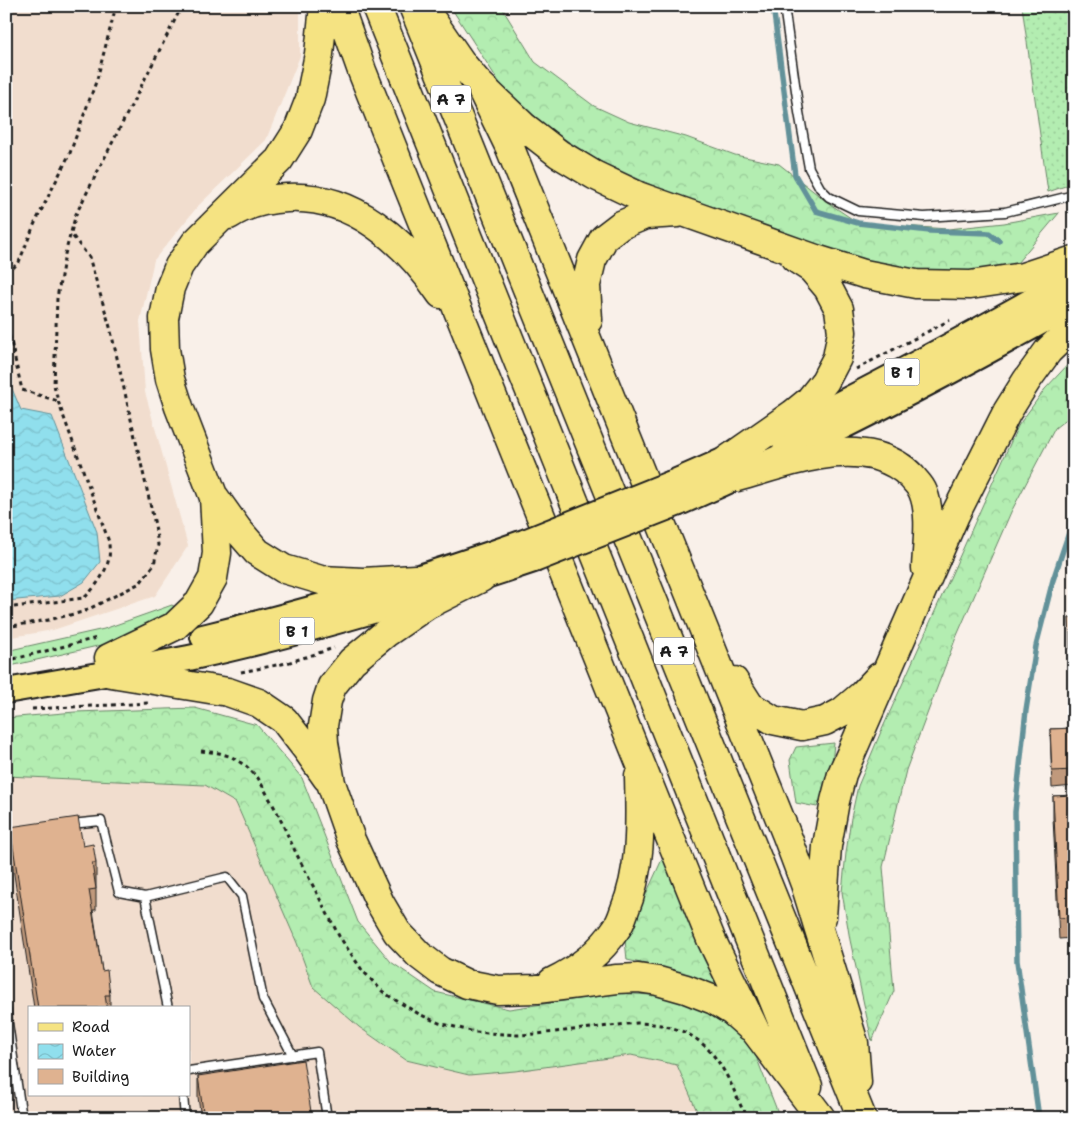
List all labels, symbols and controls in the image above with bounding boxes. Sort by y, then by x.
road number: A 7 [431,86,471,112]
road number: B 1 [884,358,920,386]
road number: B 1 [280,618,314,644]
road number: A 7 [654,637,694,664]
legend [28,1006,190,1096]
text: Road [72,1017,110,1037]
text: Water [72,1041,116,1061]
text: Building [72,1067,129,1087]

